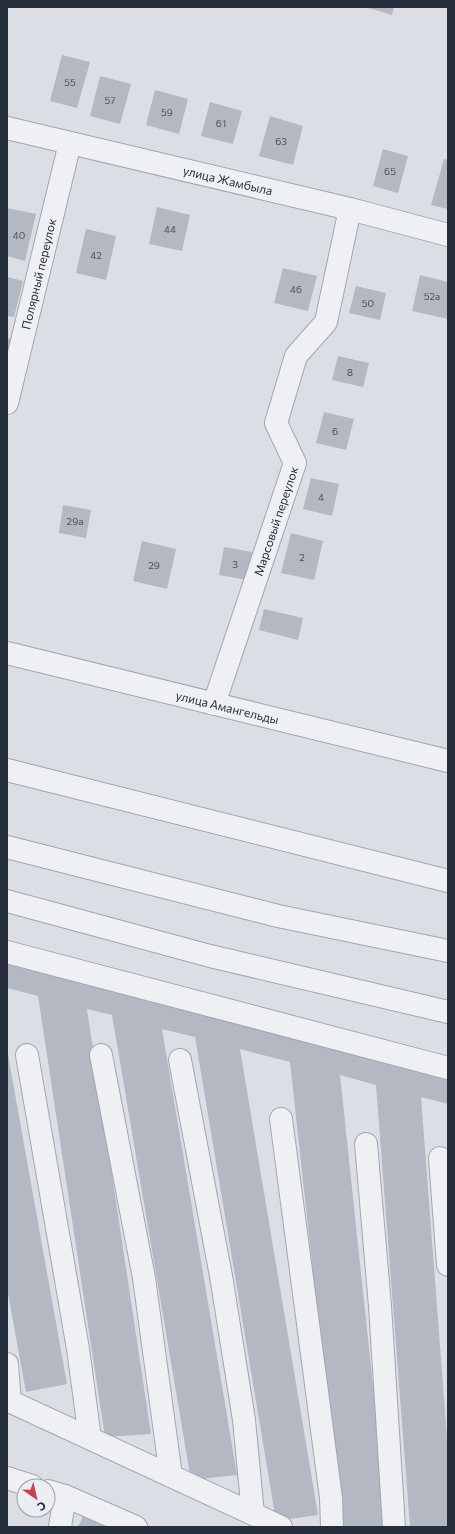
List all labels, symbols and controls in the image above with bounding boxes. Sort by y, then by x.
house number: 55 [64,76,76,88]
house number: 57 [104,94,116,106]
house number: 59 [161,106,173,118]
house number: 61 [216,117,226,129]
house number: 63 [275,135,287,147]
street label: улица Жамбыла [182,163,274,197]
house number: 65 [384,165,396,177]
street label: Полярный переулок [18,216,59,331]
house number: 44 [164,223,176,235]
house number: 40 [13,229,25,241]
house number: 42 [90,249,102,261]
house number: 46 [290,283,302,295]
house number: 52а [424,290,440,302]
house number: 50 [362,297,374,309]
house number: 8 [347,366,353,378]
house number: 6 [332,425,338,437]
street label: Марсовый переулок [251,464,301,578]
house number: 4 [318,491,324,503]
house number: 29а [67,515,83,527]
house number: 2 [299,551,305,563]
house number: 3 [232,558,238,570]
house number: 29 [148,559,160,571]
street label: улица Амангельды [175,688,280,726]
north arrow [16,1478,56,1518]
text: С [35,1499,49,1514]

